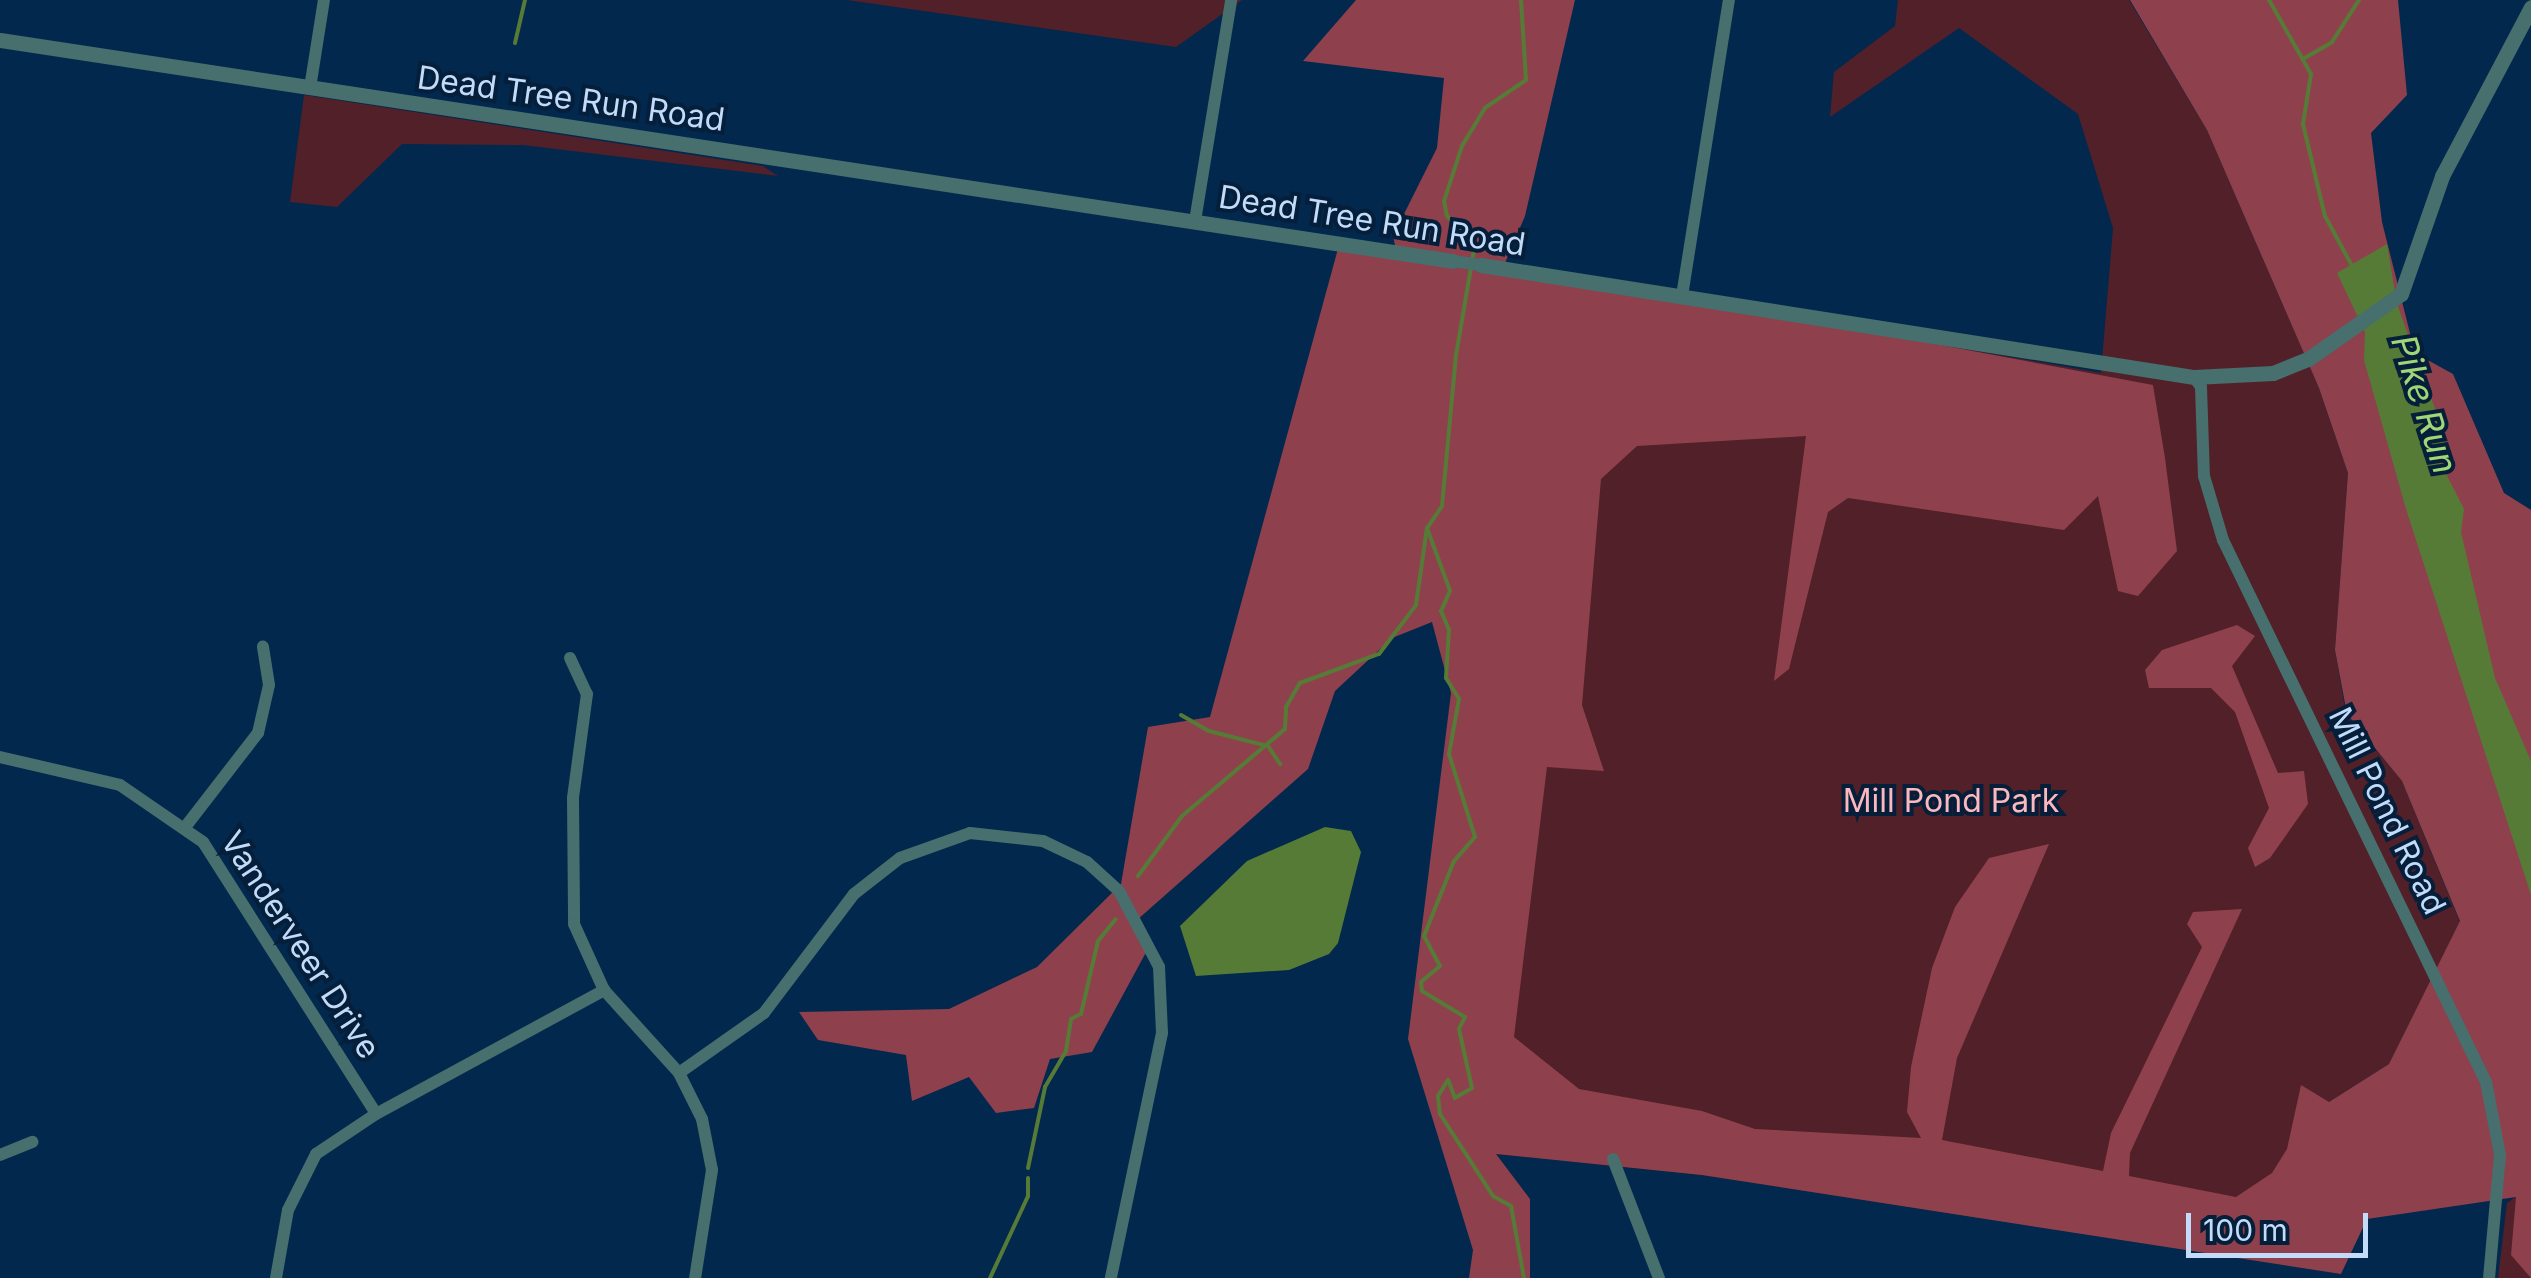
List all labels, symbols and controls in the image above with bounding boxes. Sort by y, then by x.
street label: Dead Tree Run Road [415,58,727,140]
street label: Dead Tree Run Road [1216,178,1528,264]
water label: Pike Run [2383,329,2467,479]
street label: Mill Pond Road [2320,701,2454,921]
park label: Mill Pond Park [1843,782,2059,820]
street label: Vanderveer Drive [212,824,388,1066]
scale bar [2191,1193,2374,1255]
text: 100 m [2203,1212,2288,1248]

